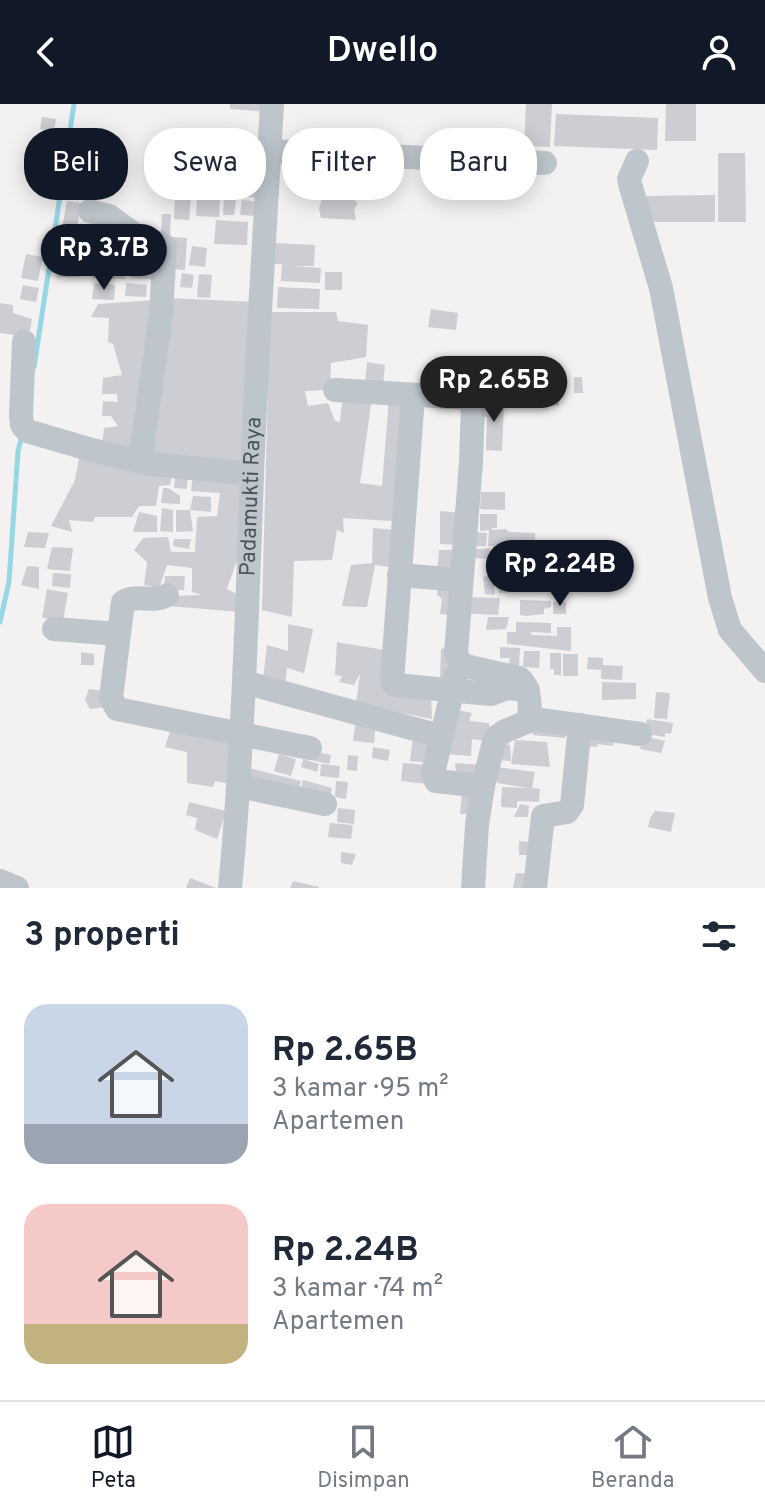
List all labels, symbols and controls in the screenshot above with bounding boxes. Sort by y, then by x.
text: Dwello [327,29,438,75]
icon: back [24,30,68,74]
icon: person [697,30,741,74]
chip: Beli [24,128,128,200]
chip: Sewa [144,128,266,200]
chip: Filter [282,128,404,200]
chip: Baru [420,128,537,200]
pin: Rp 3.7B [30,224,178,292]
text: Rp 3.7B [59,233,149,266]
pin: Rp 2.65B [411,356,577,424]
text: Rp 2.65B [438,365,550,398]
street label: Padamukti Raya [235,416,268,577]
pin: Rp 2.24B [477,540,643,608]
text: Rp 2.24B [504,549,616,582]
icon: filters [697,914,741,958]
text: 3 properti [24,915,180,958]
text: Rp 2.65B [272,1030,418,1073]
icon: home [88,1036,184,1132]
text: 3 kamar · 95 m² [272,1073,449,1106]
text: Apartemen [272,1106,404,1139]
text: Rp 2.24B [272,1230,419,1273]
icon: home [88,1236,184,1332]
text: 3 kamar · 74 m² [272,1273,443,1306]
text: Apartemen [272,1306,404,1339]
tab: Peta [91,1420,136,1495]
tab: Disimpan [317,1420,410,1495]
tab: Beranda [591,1420,674,1495]

